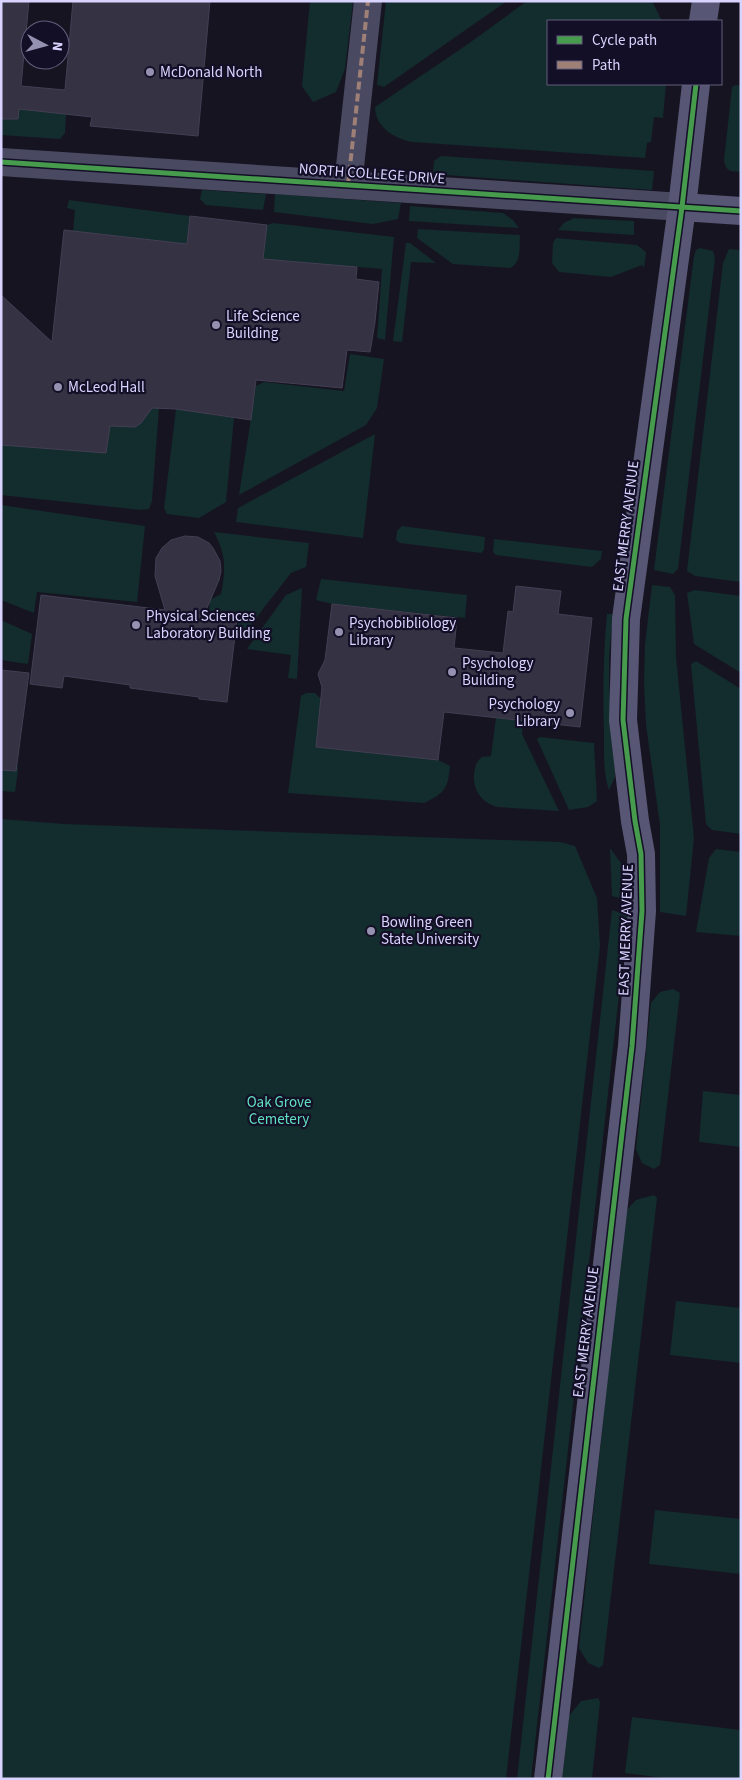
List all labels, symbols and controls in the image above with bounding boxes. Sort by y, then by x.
north arrow [20,20,70,70]
legend [547,20,722,85]
text: Cycle path [592,30,657,51]
text: N [47,41,67,52]
text: Path [592,55,620,76]
place label: McDonald North [160,62,262,83]
marker: McDonald North [144,66,156,78]
street label: NORTH COLLEGE DRIVE [298,158,446,190]
place label: Life Science Building [226,306,300,344]
marker: Life Science Building [210,319,222,331]
place label: McLeod Hall [68,377,145,398]
marker: McLeod Hall [52,381,64,393]
street label: EAST MERRY AVENUE [608,459,644,593]
place label: Physical Sciences Laboratory Building [146,606,271,644]
place label: Psychobibliology Library [349,613,456,651]
marker: Physical Sciences Laboratory Building [130,619,142,631]
marker: Psychobibliology Library [333,626,345,638]
place label: Psychology Building [462,653,533,691]
marker: Psychology Building [446,666,458,678]
place label: Psychology Library [489,694,560,732]
marker: Psychology Library [564,707,576,719]
street label: EAST MERRY AVENUE [613,864,639,996]
place label: Bowling Green State University [381,912,479,950]
marker: Bowling Green State University [365,925,377,937]
park label: Oak Grove Cemetery [247,1092,311,1130]
street label: EAST MERRY AVENUE [568,1265,604,1399]

